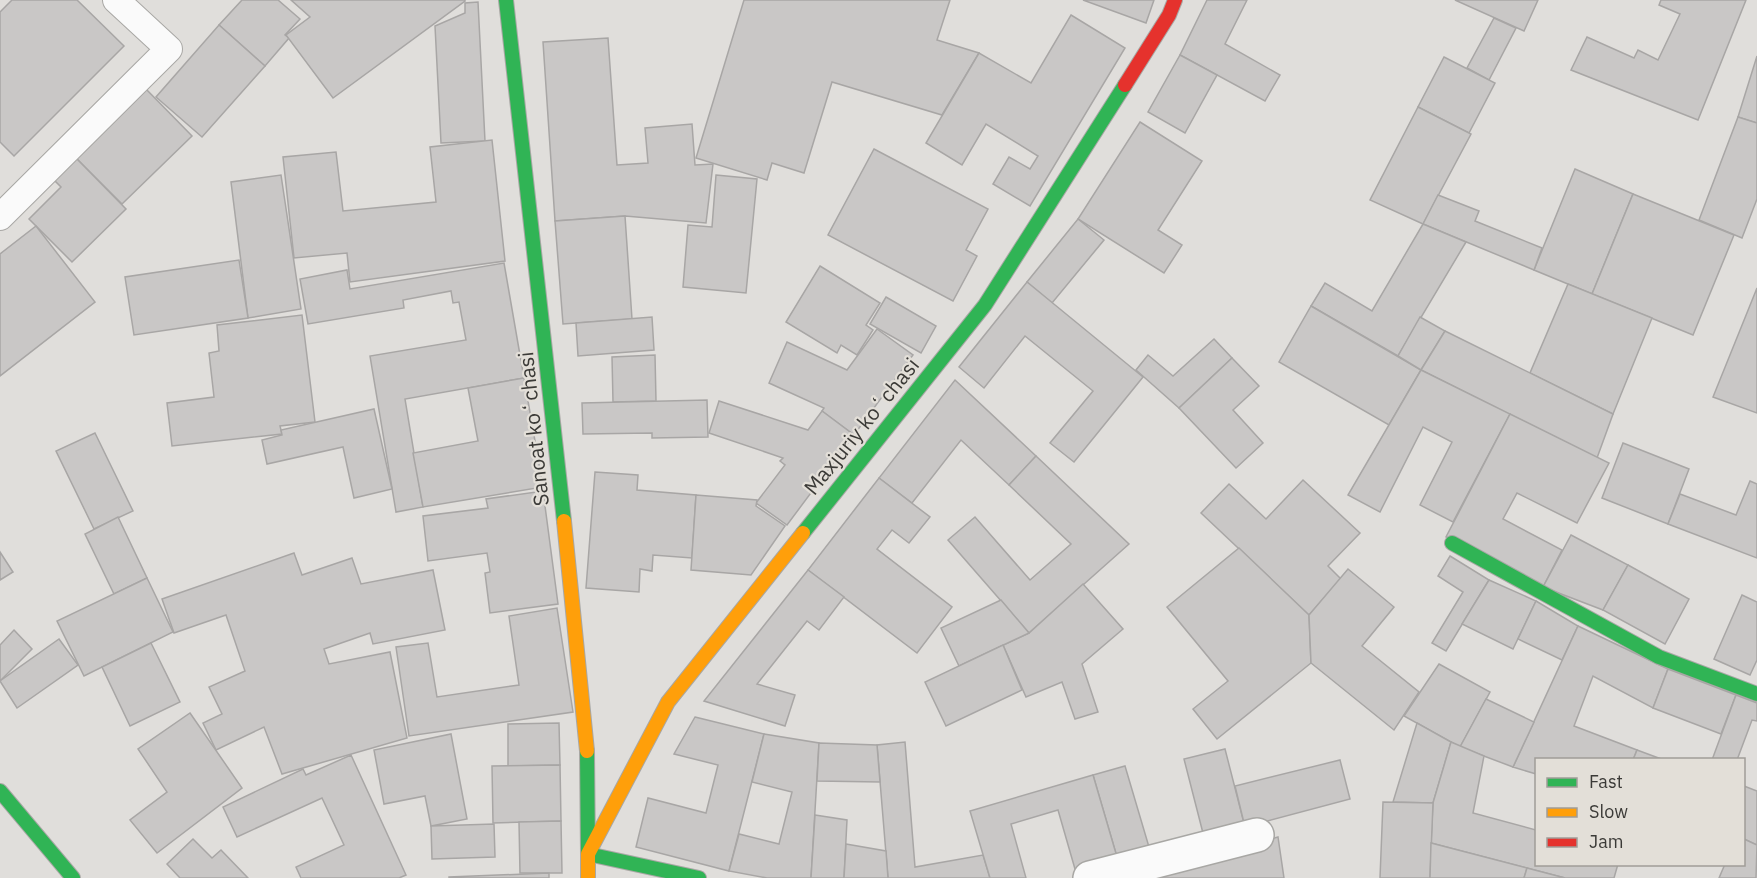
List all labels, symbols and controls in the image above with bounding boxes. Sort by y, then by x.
street label: Sanoat koʻchasi [511,351,555,507]
street label: Maxjuriy koʻchasi [797,352,925,500]
legend [1535,758,1745,866]
text: Fast [1589,770,1623,793]
text: Slow [1589,800,1628,823]
text: Jam [1589,830,1624,853]

